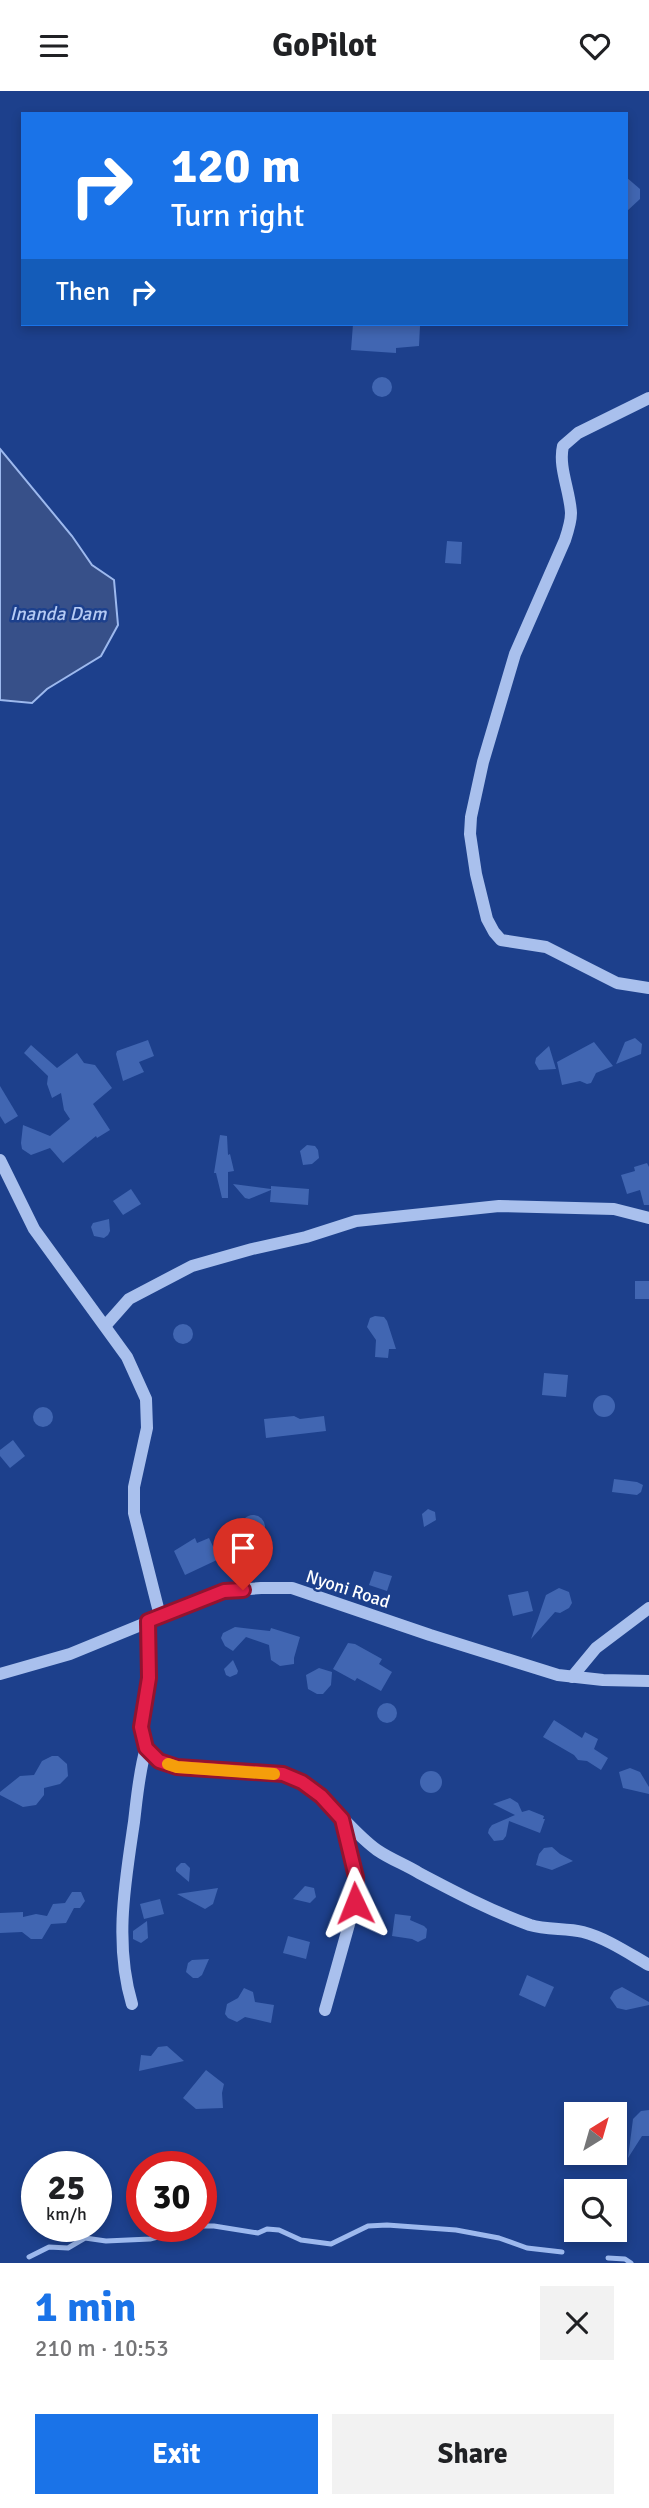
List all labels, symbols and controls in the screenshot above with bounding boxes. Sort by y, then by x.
text: GoPilot [272,26,377,65]
icon: menu [35,27,73,65]
icon: heart [576,27,614,65]
text: 120 m [171,136,301,196]
icon: right [56,140,147,231]
text: Turn right [171,196,304,235]
icon: right [124,273,162,311]
text: Then [56,276,110,308]
water label: Inanda Dam [10,602,107,626]
pin [213,1518,273,1590]
icon: arrive [224,1529,262,1567]
street label: Nyoni Road [303,1565,393,1613]
position arrow [318,1866,392,1940]
north arrow [564,2102,626,2165]
map controls [564,2102,627,2242]
speed limit sign: 30 [126,2151,217,2242]
text: 25 [48,2166,85,2209]
button: search [564,2179,627,2242]
text: km/h [46,2203,87,2225]
text: 1 min [35,2282,136,2333]
button: close [540,2286,614,2360]
text: 210 m · 10:53 [35,2334,169,2363]
button: Exit [35,2414,318,2494]
button: Share [332,2414,614,2494]

